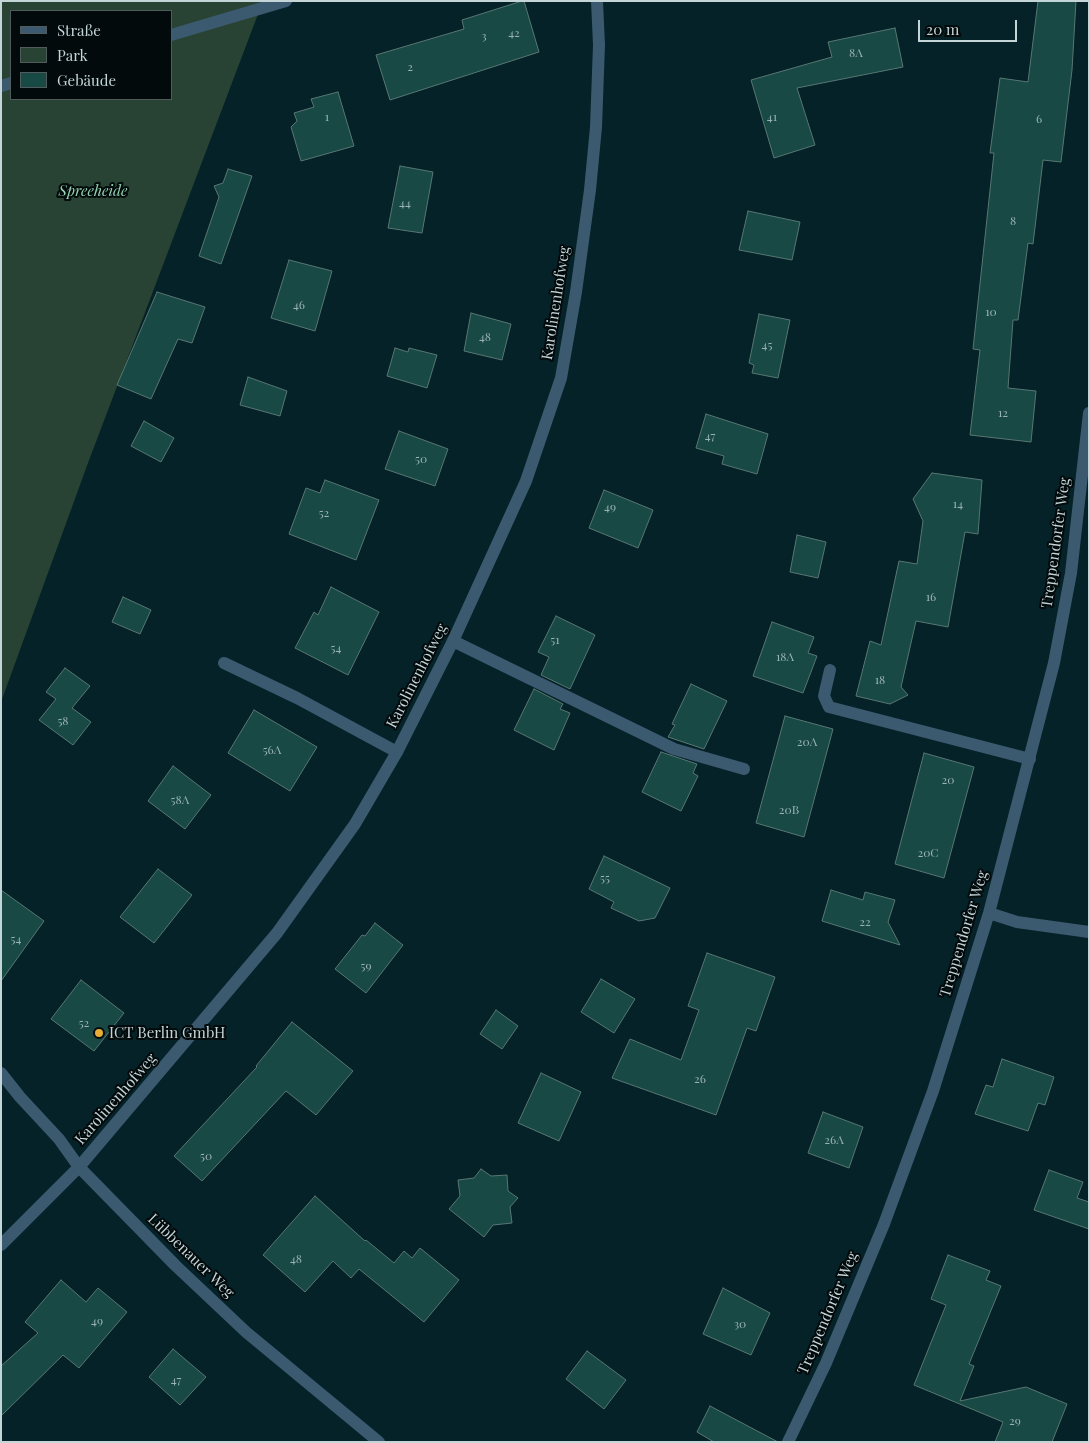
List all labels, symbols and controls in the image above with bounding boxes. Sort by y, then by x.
legend [10,10,172,100]
scale bar [920,10,1019,42]
text: 20 m [926,19,959,39]
text: Straße [57,20,101,40]
house number: 42 [508,26,520,40]
house number: 3 [481,29,487,43]
text: Park [57,45,88,65]
house number: 8A [849,46,863,60]
house number: 2 [407,60,413,74]
text: Gebäude [57,70,116,90]
house number: 1 [325,110,329,124]
house number: 41 [767,110,777,124]
house number: 6 [1036,112,1042,126]
park label: Spreeheide [59,182,127,200]
house number: 44 [399,196,411,210]
house number: 8 [1010,214,1016,228]
street label: Karolinenhofweg [538,245,574,361]
house number: 46 [293,298,305,312]
house number: 10 [985,305,997,319]
house number: 48 [479,330,491,344]
house number: 45 [762,338,772,352]
house number: 12 [998,406,1008,420]
house number: 47 [705,429,715,443]
house number: 50 [415,452,427,466]
street label: Treppendorfer Weg [1038,477,1074,609]
house number: 14 [953,497,963,511]
house number: 49 [604,500,616,514]
house number: 52 [319,506,329,520]
house number: 16 [926,590,936,604]
street label: Karolinenhofweg [383,621,451,731]
house number: 51 [550,633,560,647]
house number: 54 [331,641,341,655]
house number: 18A [776,650,794,664]
house number: 18 [875,673,885,687]
house number: 58 [57,714,69,728]
house number: 20A [797,735,817,749]
house number: 56A [263,743,281,757]
house number: 20 [942,773,954,787]
house number: 58A [171,793,189,807]
house number: 20B [779,803,799,817]
house number: 20C [917,846,939,860]
street label: Treppendorfer Weg [936,868,992,1000]
house number: 55 [600,871,610,885]
house number: 22 [859,915,871,929]
house number: 54 [11,932,21,946]
house number: 59 [360,959,372,973]
house number: 52 [79,1016,89,1030]
place label: ICT Berlin GmbH [109,1024,225,1042]
marker: ICT Berlin GmbH [93,1027,105,1039]
street label: Karolinenhofweg [72,1050,160,1148]
house number: 26 [694,1072,706,1086]
house number: 26A [824,1133,844,1147]
house number: 50 [200,1149,212,1163]
street label: Lübbenauer Weg [144,1210,238,1302]
street label: Treppendorfer Weg [794,1249,862,1377]
house number: 48 [290,1252,302,1266]
house number: 49 [91,1314,103,1328]
house number: 30 [734,1317,746,1331]
house number: 47 [171,1373,181,1387]
house number: 29 [1009,1414,1021,1428]

